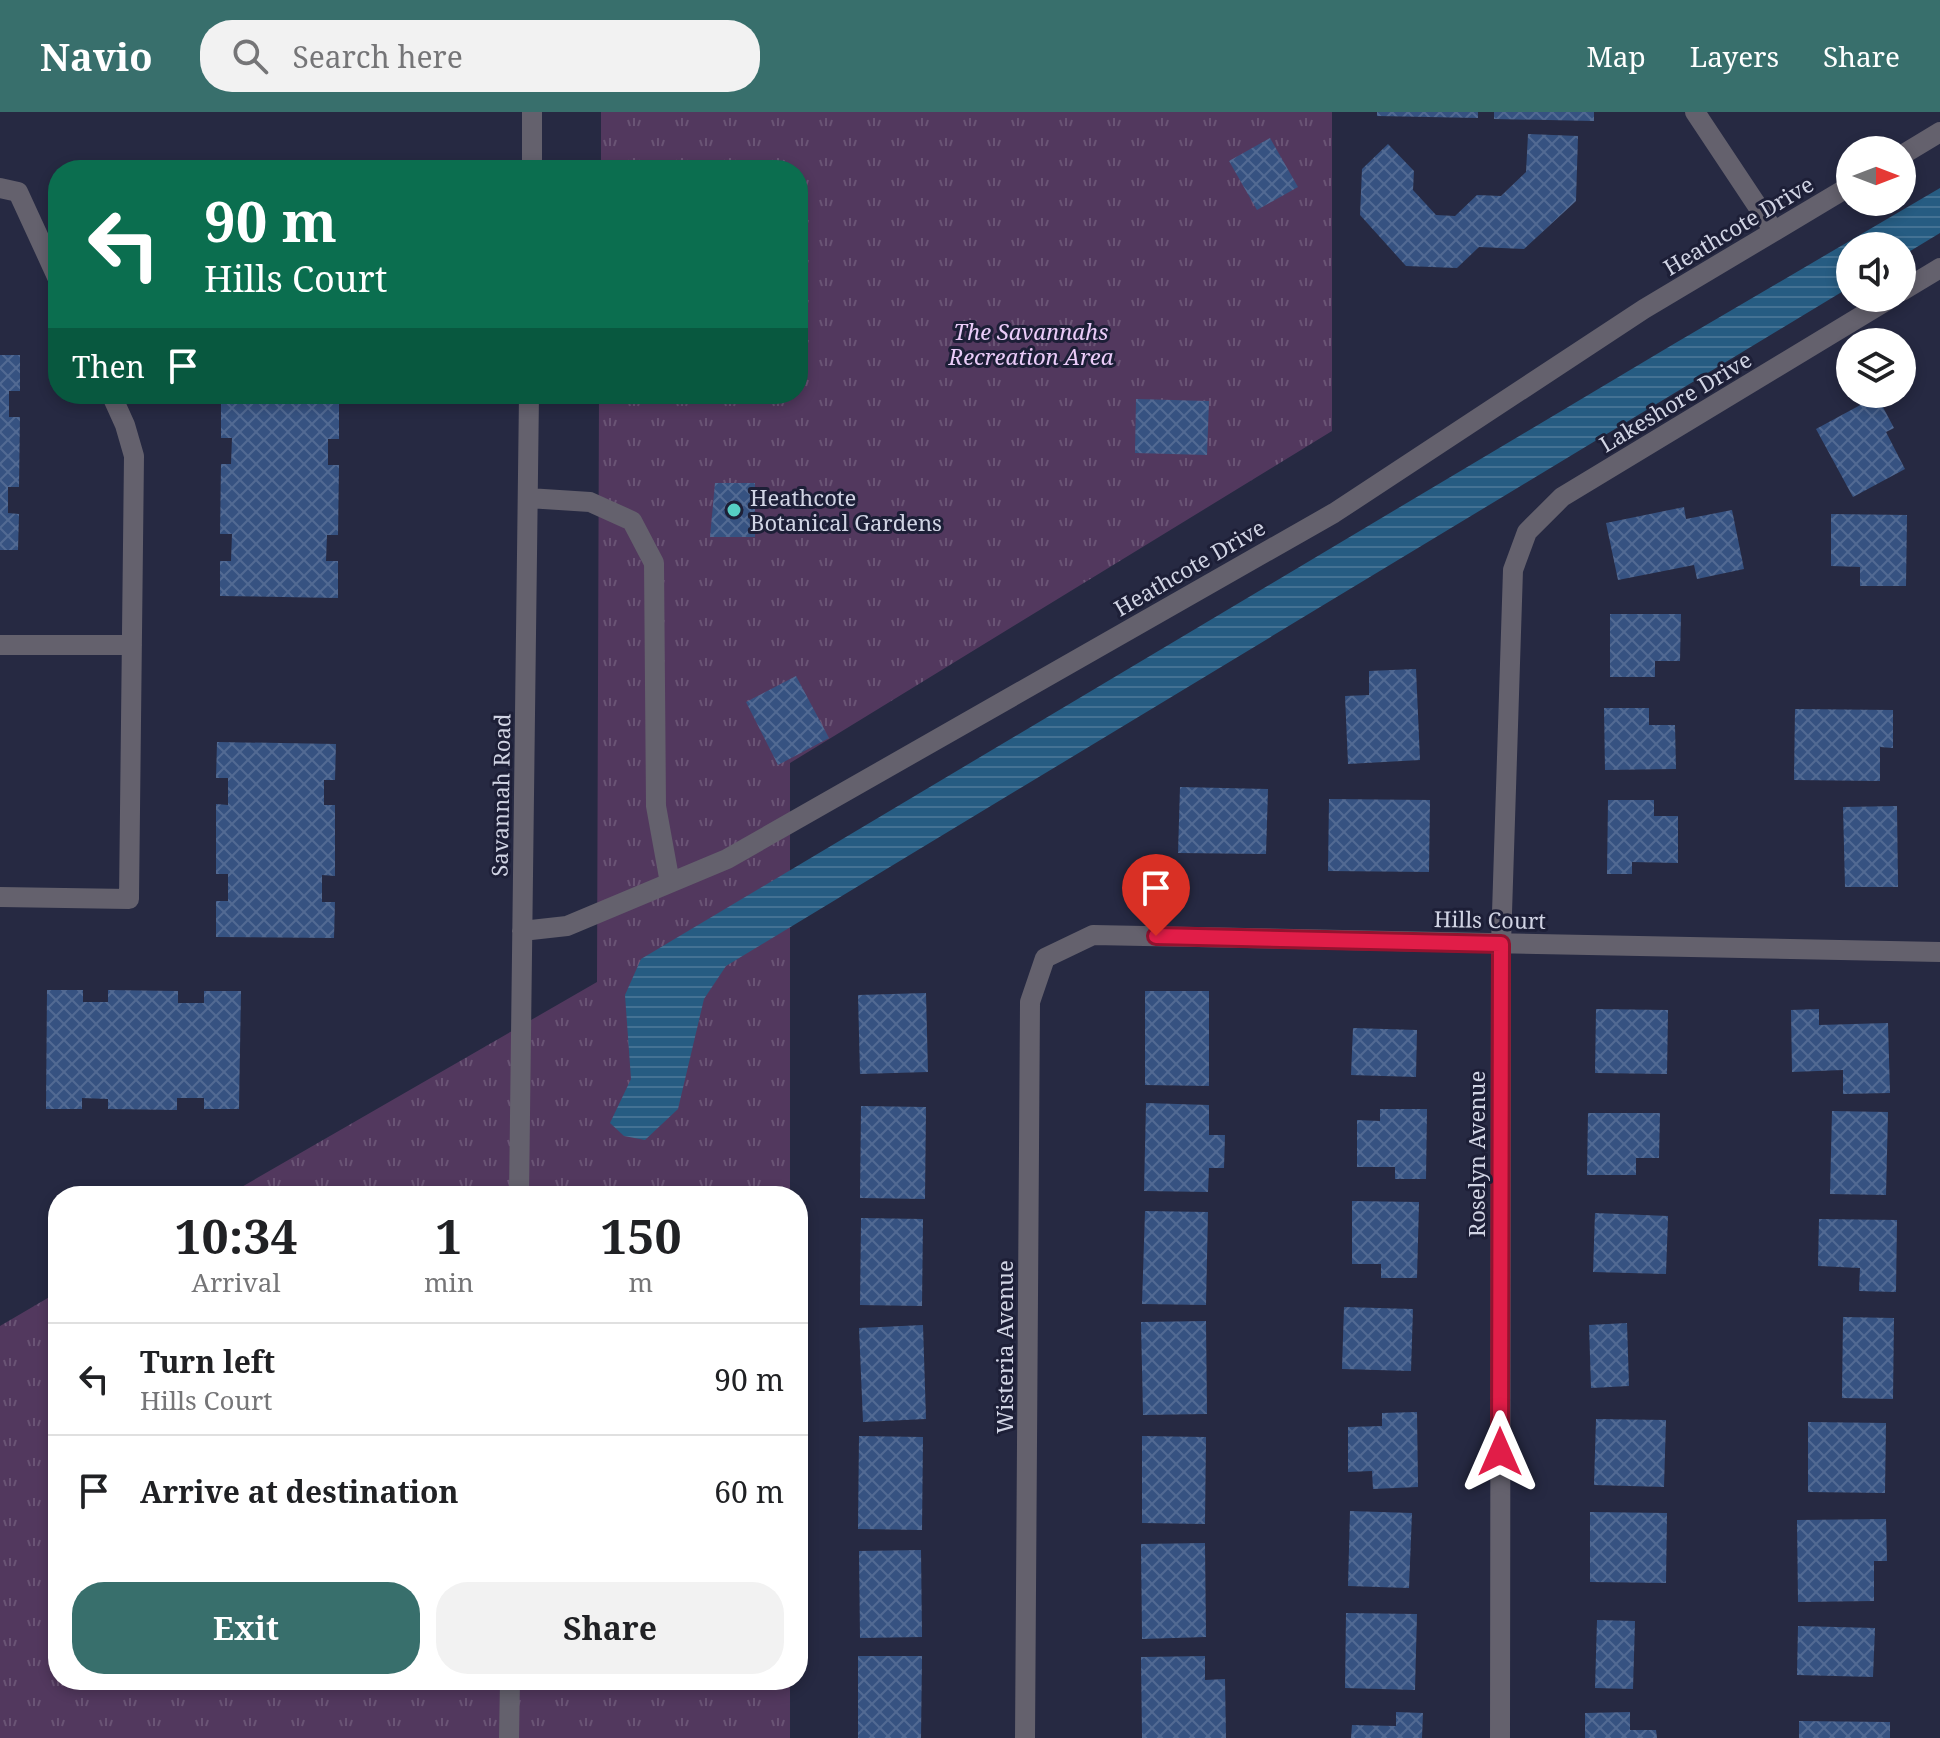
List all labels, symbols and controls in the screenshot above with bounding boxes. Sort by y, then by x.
search box [200,20,760,92]
text: Navio [40,30,152,82]
icon: search [228,34,272,78]
text: Search here [292,36,463,77]
text: Map [1587,37,1646,75]
text: Layers [1690,37,1779,75]
text: Share [1823,37,1900,75]
north arrow [1836,136,1916,216]
map controls [1836,136,1916,408]
street label: Heathcote Drive [1657,168,1819,282]
text: 90 m [204,182,337,258]
icon: left [72,192,176,296]
button: sound [1836,232,1916,312]
text: Hills Court [204,254,387,303]
park label: The Savannahs Recreation Area [948,316,1114,371]
button: layers [1836,328,1916,408]
icon: arrive [161,344,205,388]
street label: Lakeshore Drive [1593,344,1757,458]
text: Then [72,346,145,387]
place label: Heathcote Botanical Gardens [750,482,942,537]
marker: Heathcote Botanical Gardens [725,501,743,519]
street label: Heathcote Drive [1108,512,1270,622]
street label: Savannah Road [484,713,516,877]
pin [1122,854,1190,936]
icon: arrive [1134,866,1178,910]
street label: Hills Court [1434,903,1547,935]
street label: Roselyn Avenue [1461,1071,1491,1237]
text: 10:34 [174,1203,298,1268]
text: 1 [435,1203,462,1268]
text: 150 [600,1203,682,1268]
street label: Wisteria Avenue [989,1260,1019,1434]
text: Arrival [192,1264,280,1300]
text: min [424,1264,474,1300]
text: m [629,1264,653,1300]
text: Turn left [140,1341,275,1382]
icon: left [72,1357,116,1401]
text: 90 m [714,1359,784,1400]
text: Hills Court [140,1382,272,1418]
position arrow [1458,1410,1542,1494]
icon: arrive [72,1469,116,1513]
text: Arrive at destination [140,1471,459,1512]
text: 60 m [714,1471,784,1512]
button: Exit [72,1582,420,1674]
button: Share [436,1582,784,1674]

